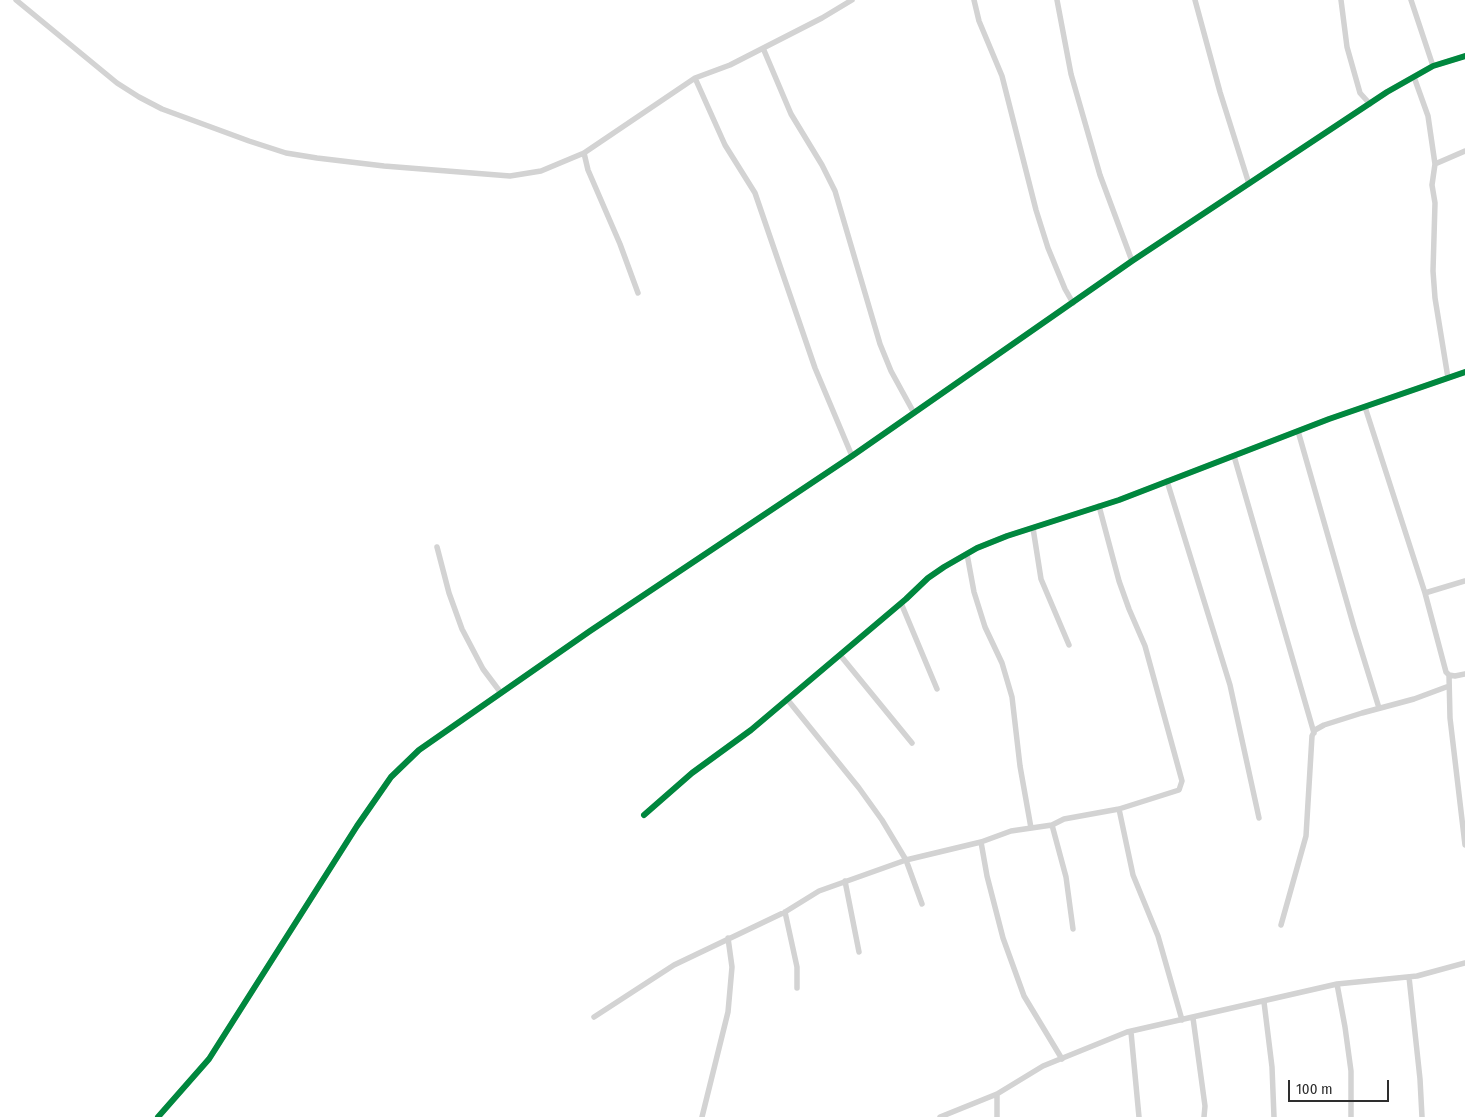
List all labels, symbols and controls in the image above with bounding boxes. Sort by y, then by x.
scale bar [1290,1070,1391,1102]
text: 100 m [1296,1080,1333,1098]

